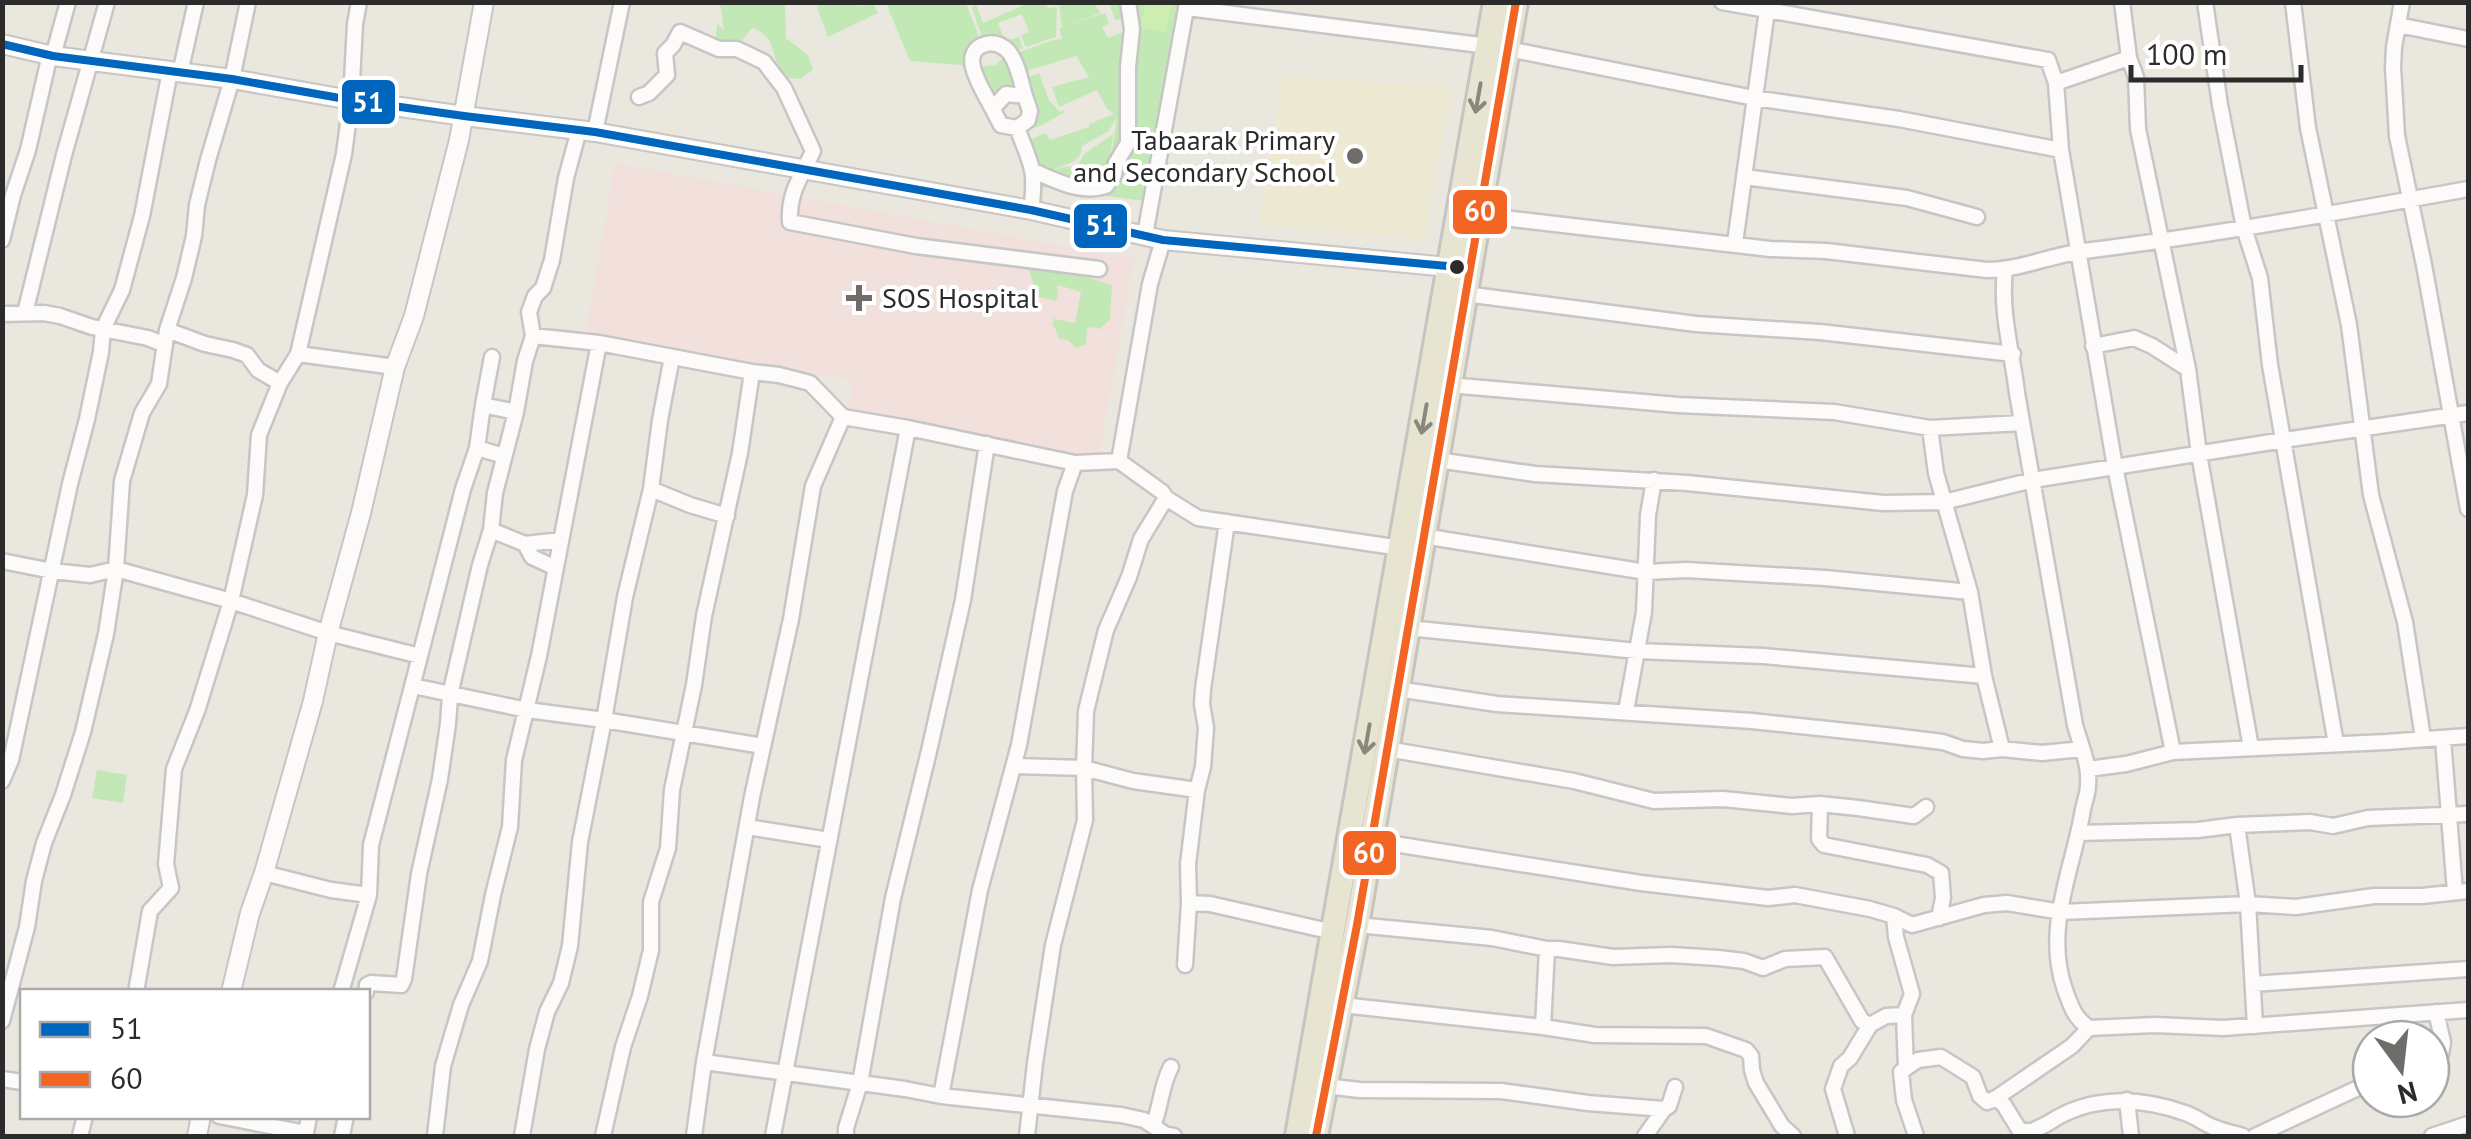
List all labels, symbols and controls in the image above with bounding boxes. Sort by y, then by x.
scale bar [2131,20,2301,82]
text: 100 m [2146,34,2227,73]
line badge: 51 [340,78,397,126]
one-way arrow [1468,82,1487,114]
text: 51 [352,83,384,120]
place label: Tabaarak Primary and Secondary School [1073,121,1335,190]
marker: Tabaarak Primary and Secondary School [1344,145,1366,167]
line badge: 60 [1451,188,1509,236]
text: 60 [1464,192,1496,229]
line badge: 51 [1072,202,1129,250]
text: 51 [1085,206,1117,243]
unlabelled marker [1447,257,1467,277]
place label: SOS Hospital [882,279,1038,316]
marker: SOS Hospital [846,285,872,311]
one-way arrow [1414,402,1433,435]
one-way arrow [1357,722,1376,755]
line badge: 60 [1341,829,1398,877]
text: 60 [1353,834,1385,871]
legend [20,989,370,1119]
text: 51 [110,1008,143,1047]
north arrow [2351,1019,2451,1119]
text: 60 [110,1058,143,1097]
text: N [2394,1073,2421,1114]

